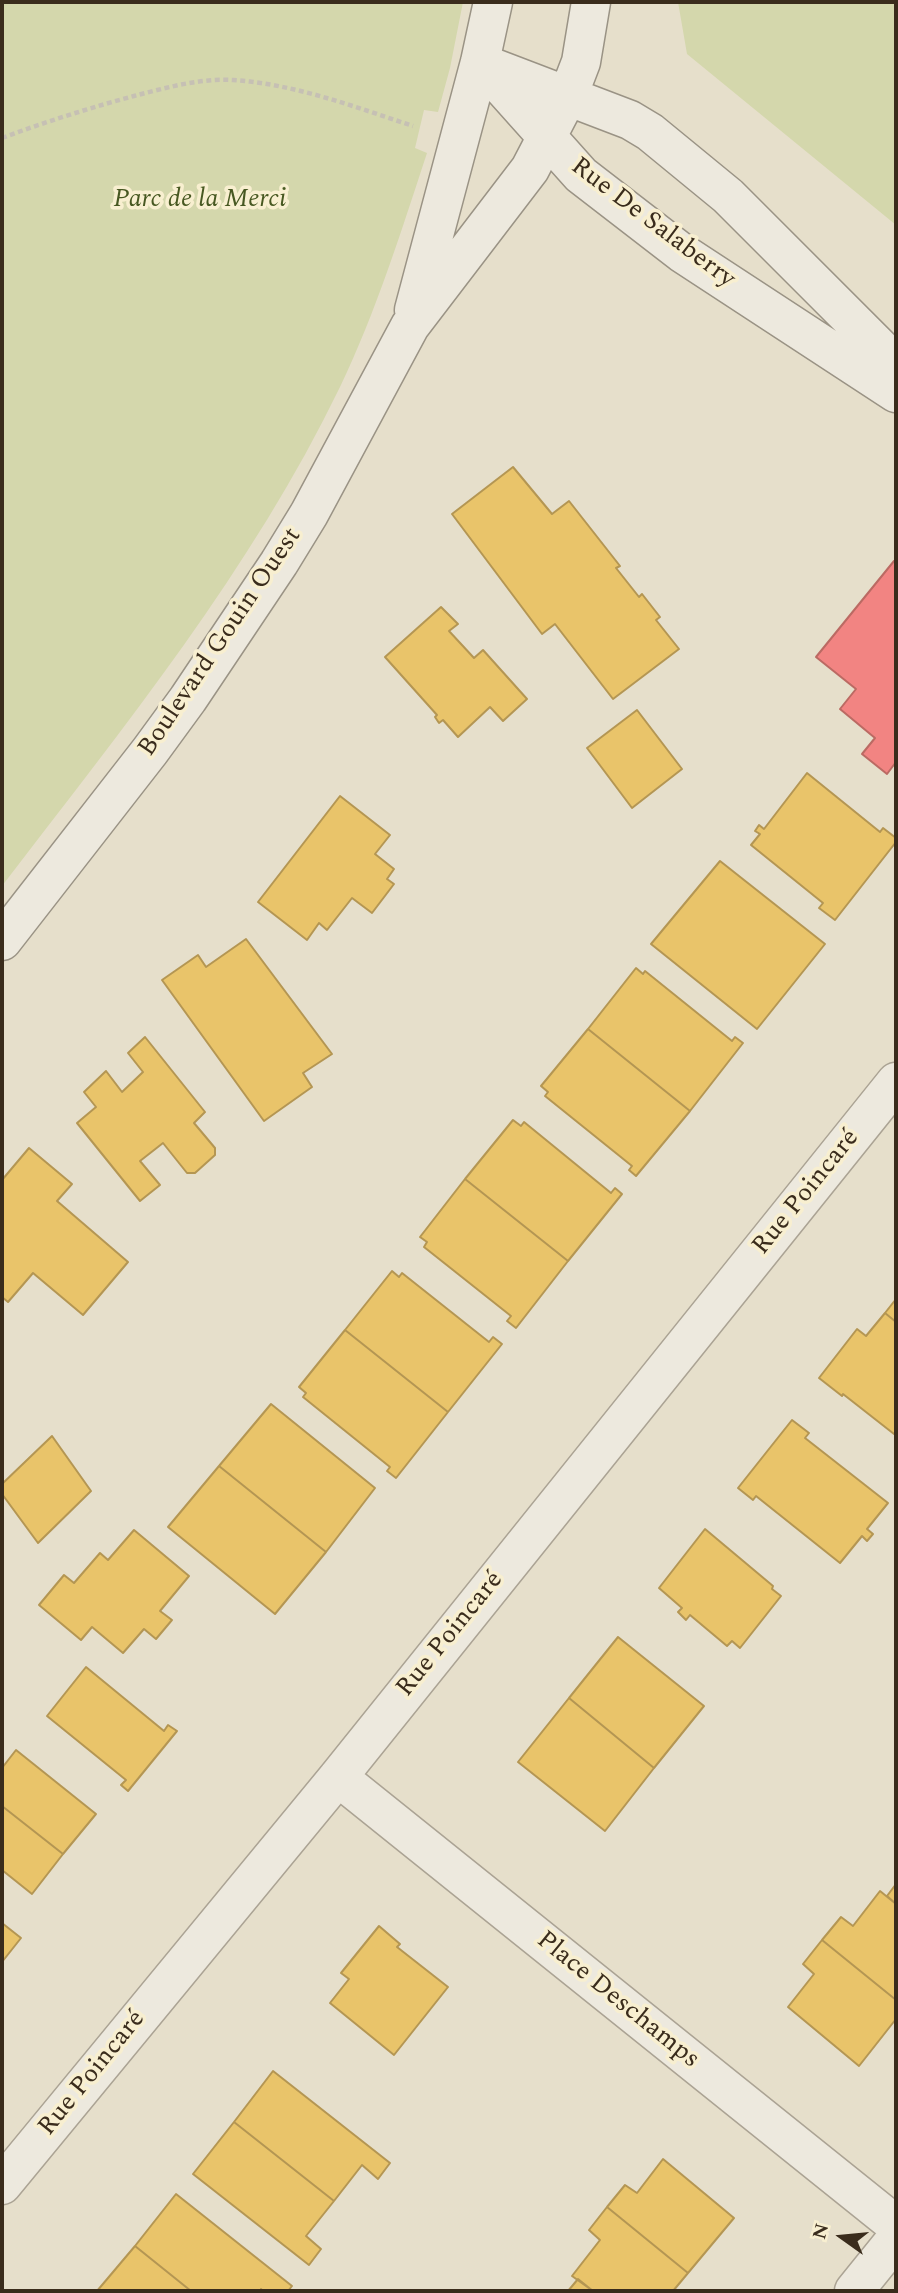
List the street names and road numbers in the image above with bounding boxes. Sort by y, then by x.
street label: Rue De Salaberry [564,152,740,296]
street label: Boulevard Gouin Ouest [133,523,309,763]
street label: Rue Poincaré [747,1124,867,1262]
street label: Rue Poincaré [391,1566,511,1704]
street label: Place Deschamps [529,1926,705,2076]
street label: Rue Poincaré [33,2005,153,2143]

